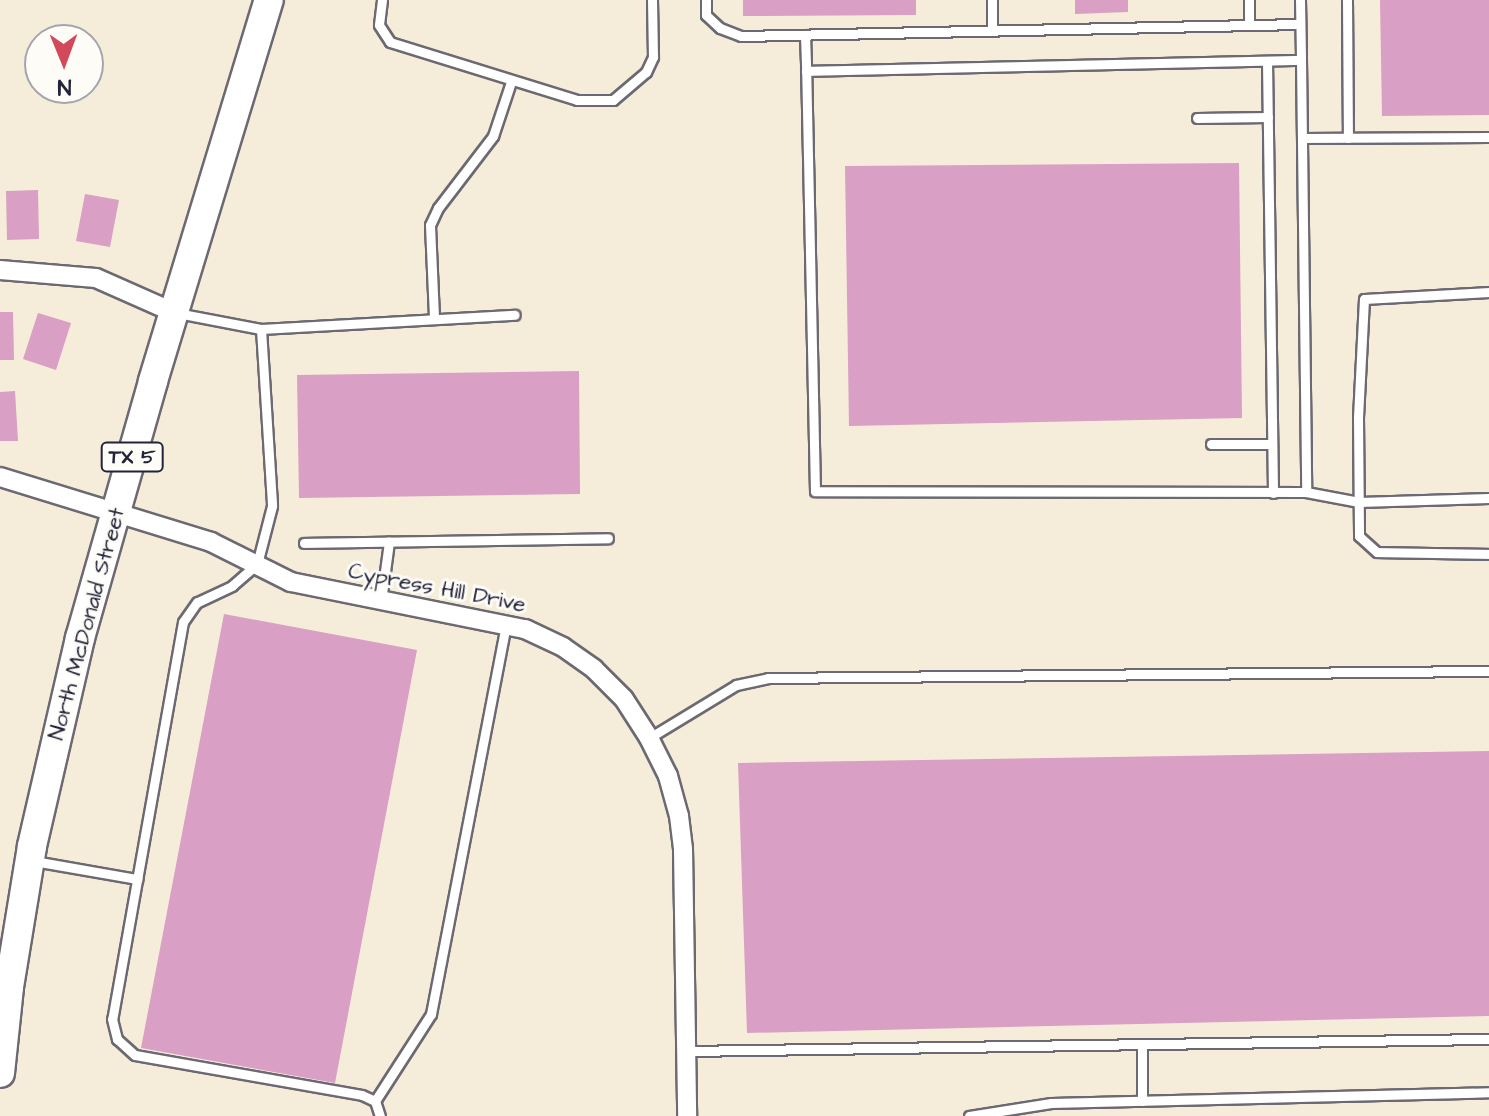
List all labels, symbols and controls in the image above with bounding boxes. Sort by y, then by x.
north arrow [24,24,104,104]
text: N [57,71,72,102]
road number: TX 5 [100,441,164,473]
street label: North McDonald Street [43,505,131,743]
street label: Cypress Hill Drive [346,558,528,618]

